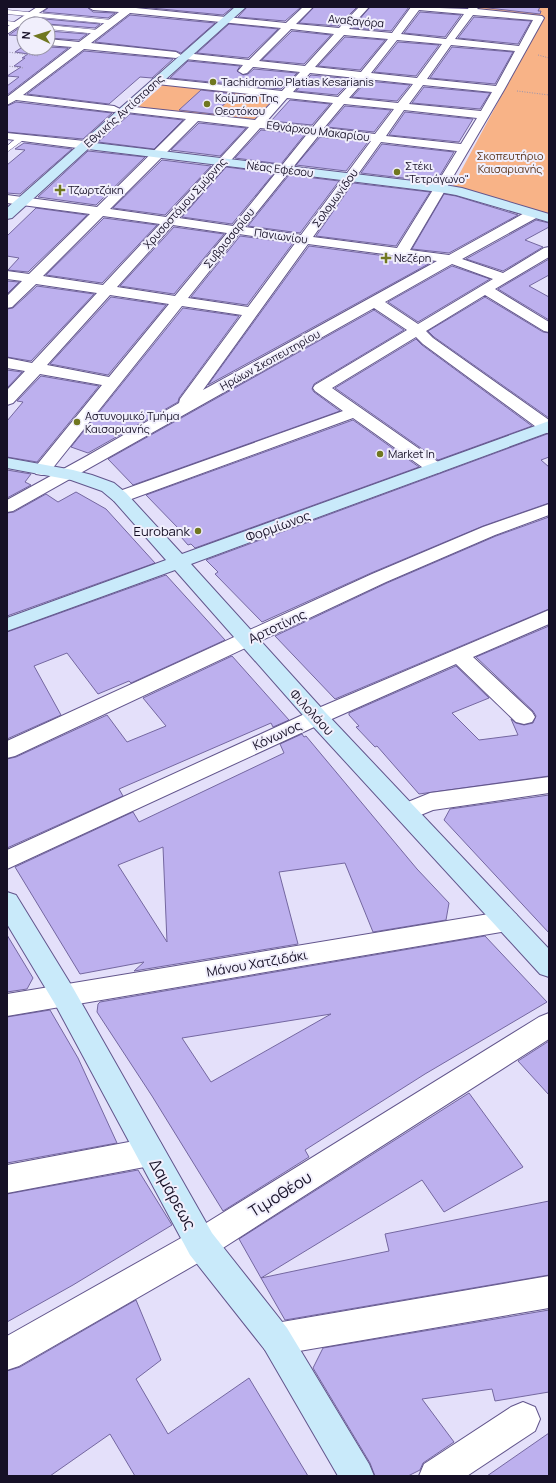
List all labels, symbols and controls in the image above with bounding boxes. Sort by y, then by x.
street label: Αναξαγόρα [327,11,385,30]
north arrow [16,16,56,56]
text: N [18,31,33,40]
street label: Εθνικής Αντίστασης [81,71,167,151]
place label: Tachidromio Platias Kesarianis [221,74,374,89]
marker: Tachidromio Platias Kesarianis [208,77,218,87]
place label: Κοίμηση Της Θεοτόκου [215,90,279,118]
marker: Κοίμηση Της Θεοτόκου [202,99,212,109]
street label: Εθνάρχου Μακαρίου [266,117,370,144]
park label: Σκοπευτήριο Καισαριανής [476,148,544,176]
street label: Χρυσοστόμου Σμύρνης [140,154,230,251]
street label: Νέας Εφέσου [246,157,314,180]
place label: Στέκι "Τετράγωνο" [405,158,469,186]
street label: Σολομωνίδου [308,165,361,230]
marker: Στέκι "Τετράγωνο" [392,167,402,177]
place label: Τζωρτζάκη [68,182,123,197]
marker: Τζωρτζάκη [55,185,65,195]
street label: Συβρισσαρίου [200,205,257,271]
street label: Πανιωνίου [253,224,309,247]
place label: Νεζέρη [394,250,431,265]
marker: Νεζέρη [381,253,391,263]
street label: Ηρώων Σκοπευτηρίου [217,326,322,393]
place label: Αστυνομικό Τμήμα Καισαριανής [85,408,180,436]
marker: Αστυνομικό Τμήμα Καισαριανής [72,417,82,427]
place label: Market In [388,446,435,461]
marker: Market In [375,449,385,459]
street label: Φορμίωνος [243,506,313,546]
place label: Eurobank [134,522,191,540]
marker: Eurobank [193,526,203,536]
street label: Αρτοτίνης [245,605,309,647]
street label: Φιλολάου [286,685,338,739]
street label: Κόνωνος [250,716,304,754]
street label: Μάνου Χατζιδάκι [205,945,309,981]
street label: Δαμάρεως [144,1154,202,1234]
street label: Τιμοθέου [244,1166,316,1222]

